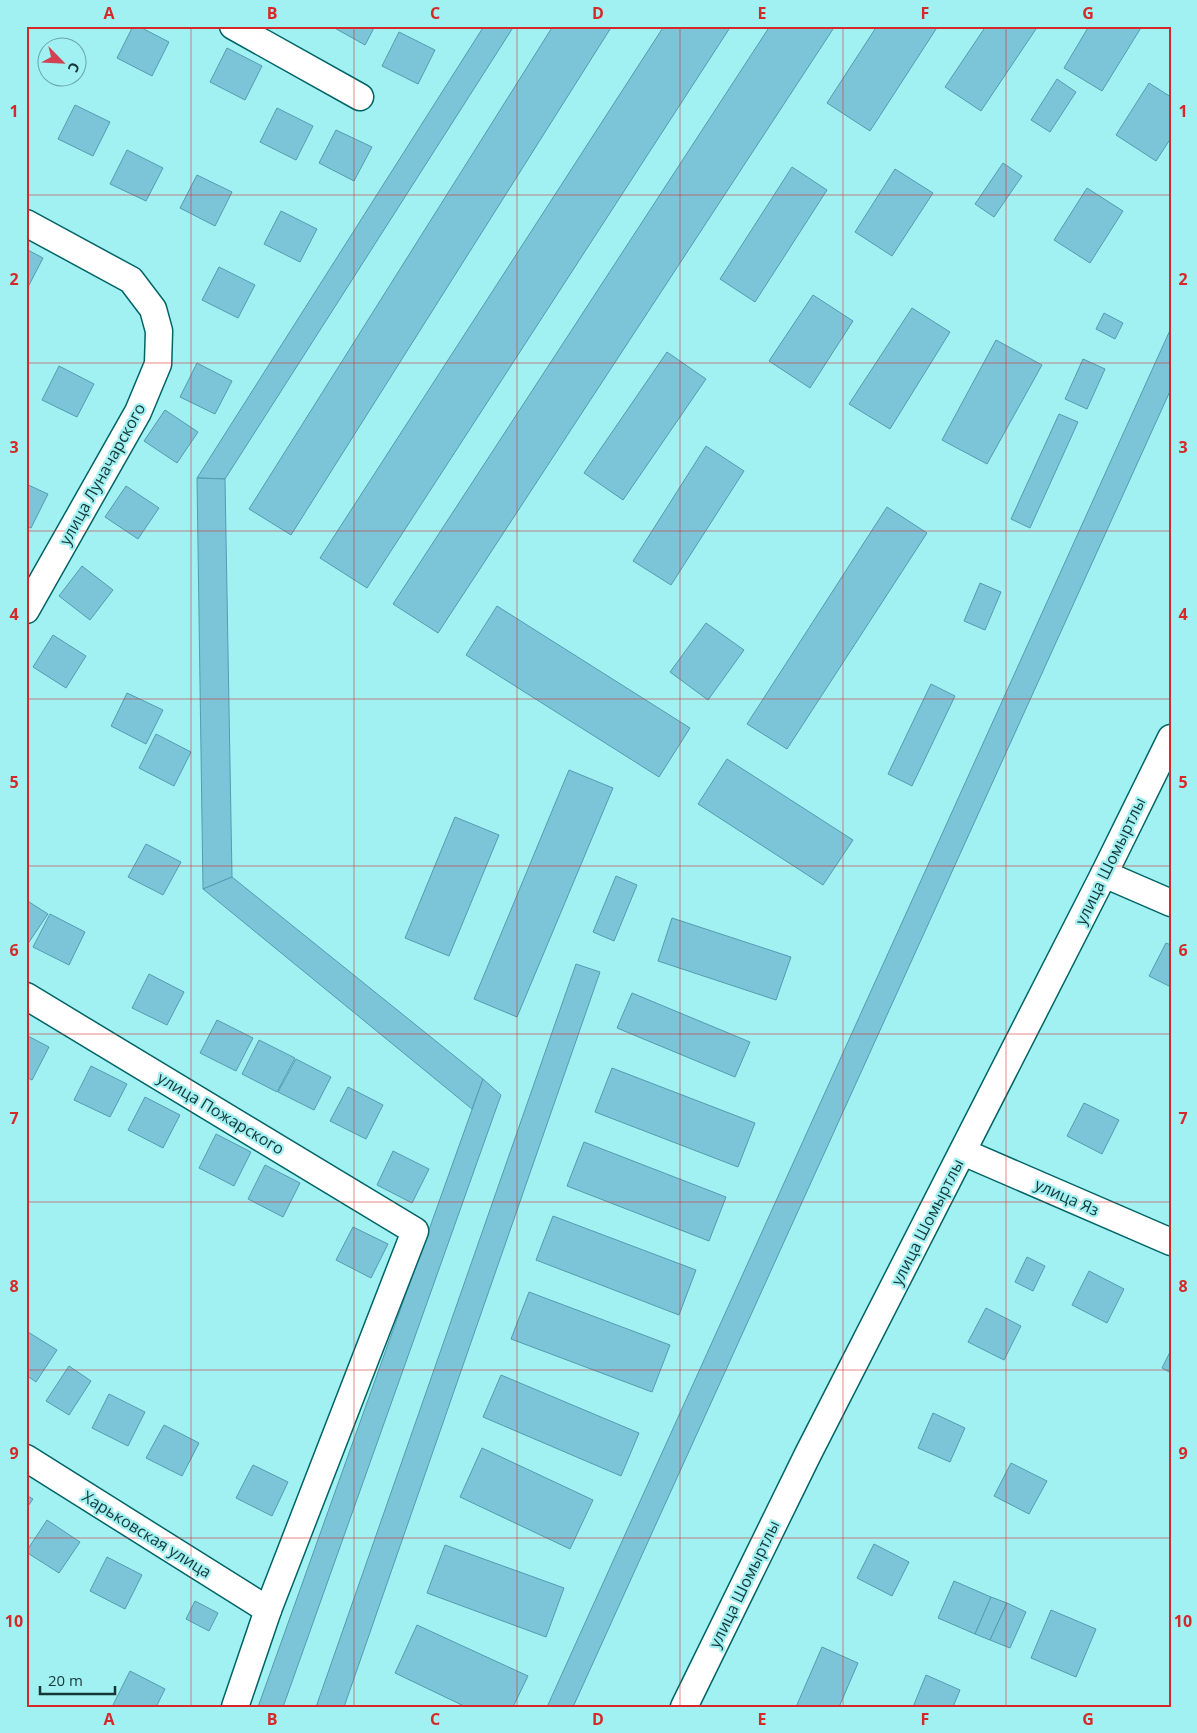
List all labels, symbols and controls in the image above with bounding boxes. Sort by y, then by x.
text: A [103,2,115,24]
text: B [267,2,277,24]
text: C [430,2,440,24]
text: D [592,2,604,24]
text: E [758,2,767,24]
text: F [921,2,929,24]
text: G [1082,2,1094,24]
north arrow [38,38,88,88]
text: С [64,60,85,76]
text: 1 [9,100,19,122]
text: 1 [1178,100,1188,122]
text: 2 [9,268,19,290]
text: 2 [1178,268,1188,290]
street label: улица Луначарского [54,399,150,549]
text: 3 [9,436,19,458]
text: 3 [1178,436,1188,458]
text: 4 [9,603,19,625]
text: 4 [1178,603,1188,625]
text: 5 [9,771,19,793]
text: 5 [1178,771,1188,793]
street label: улица Шомыртлы [1070,794,1150,928]
text: 6 [9,939,19,961]
text: 6 [1178,939,1188,961]
street label: улица Пожарского [154,1066,288,1160]
text: 7 [9,1107,19,1129]
text: 7 [1178,1107,1188,1129]
street label: улица Шомыртлы [886,1155,968,1289]
street label: улица Яз [1031,1173,1103,1221]
text: 8 [9,1275,19,1297]
text: 8 [1178,1275,1188,1297]
text: 9 [9,1442,19,1464]
text: 9 [1178,1442,1188,1464]
street label: Харьковская улица [78,1485,216,1583]
street label: улица Шомыртлы [704,1517,784,1651]
text: 10 [5,1610,23,1632]
text: 10 [1174,1610,1192,1632]
scale bar [40,1663,115,1695]
text: 20 m [48,1670,83,1690]
text: A [103,1708,115,1730]
text: B [267,1708,277,1730]
text: C [430,1708,440,1730]
text: D [592,1708,604,1730]
text: E [758,1708,767,1730]
text: F [921,1708,929,1730]
text: G [1082,1708,1094,1730]

